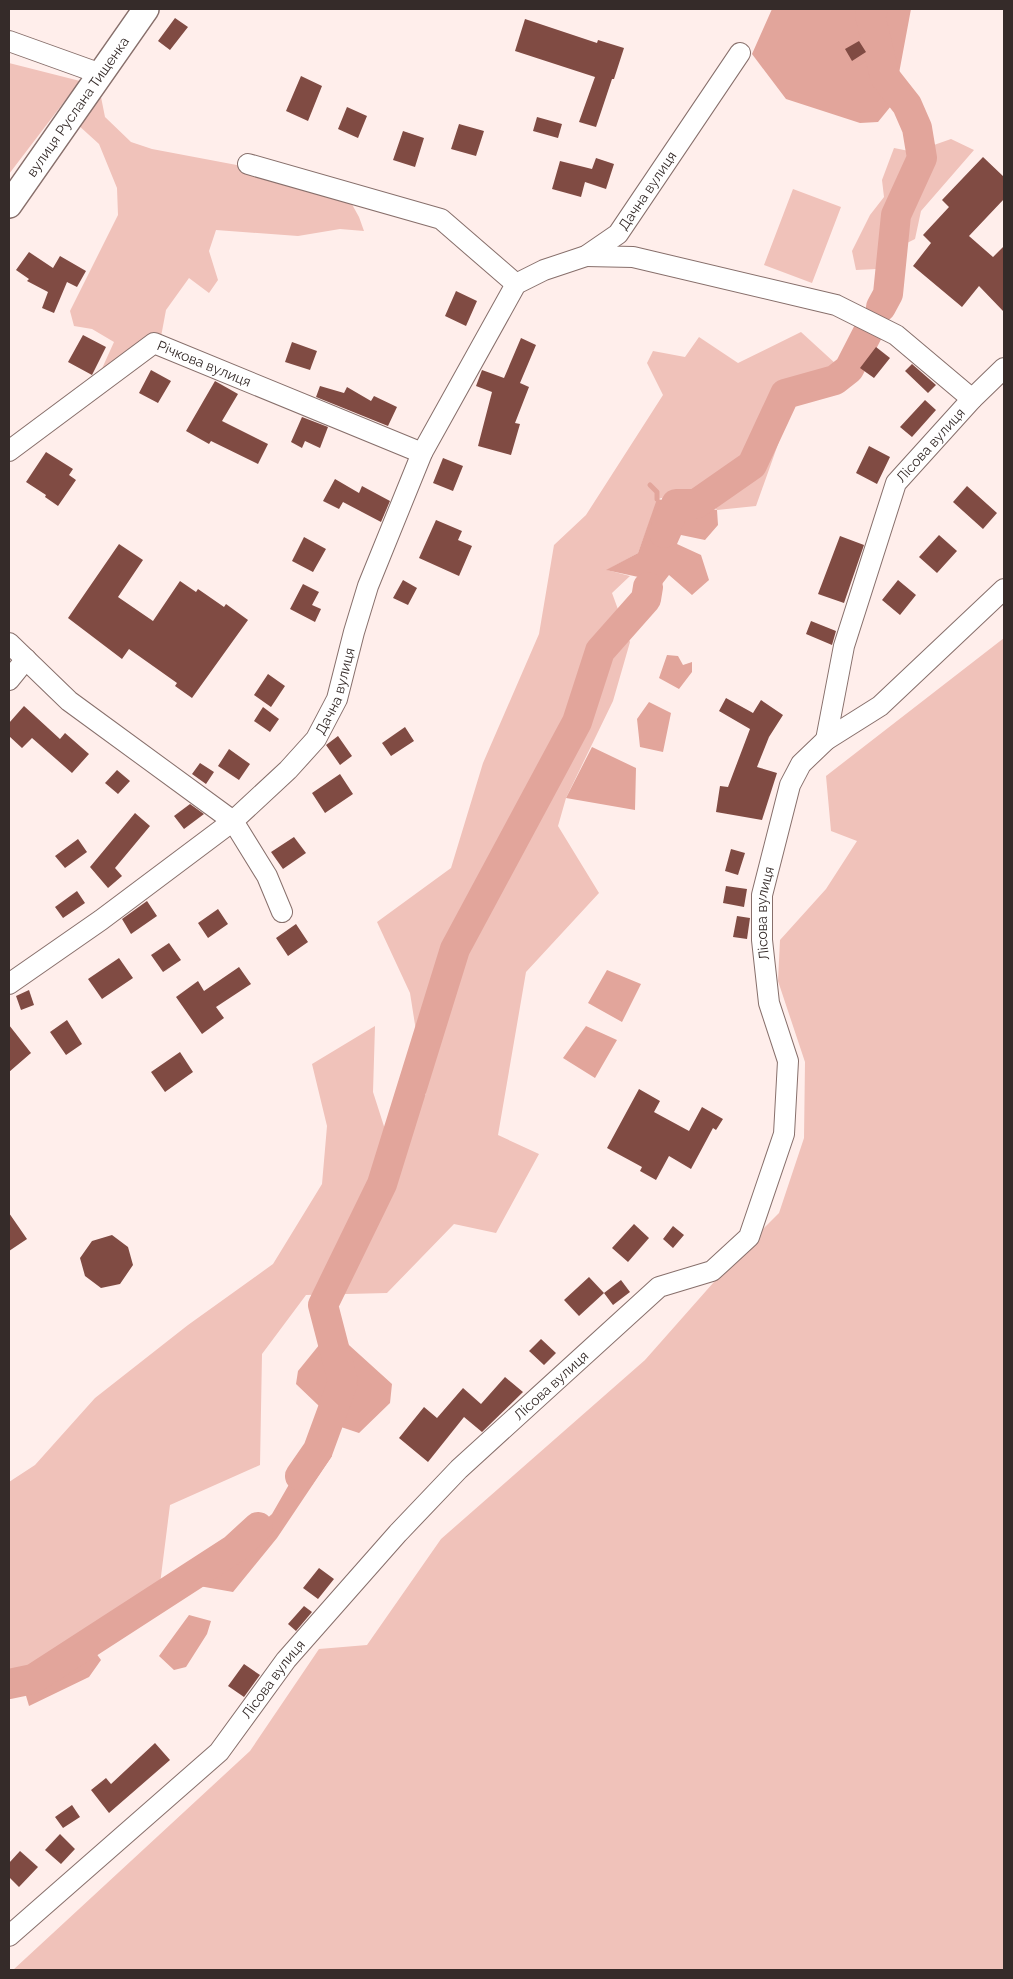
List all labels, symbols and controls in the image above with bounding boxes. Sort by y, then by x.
street label: вулиця Руслана Тищенка [23,34,132,180]
street label: Дачна вулиця [615,148,680,233]
street label: Річкова вулиця [155,337,253,390]
street label: Лісова вулиця [893,405,968,486]
street label: Дачна вулиця [312,646,358,737]
street label: Лісова вулиця [754,865,777,961]
street label: Лісова вулиця [510,1348,591,1423]
street label: Лісова вулиця [238,1636,308,1722]

